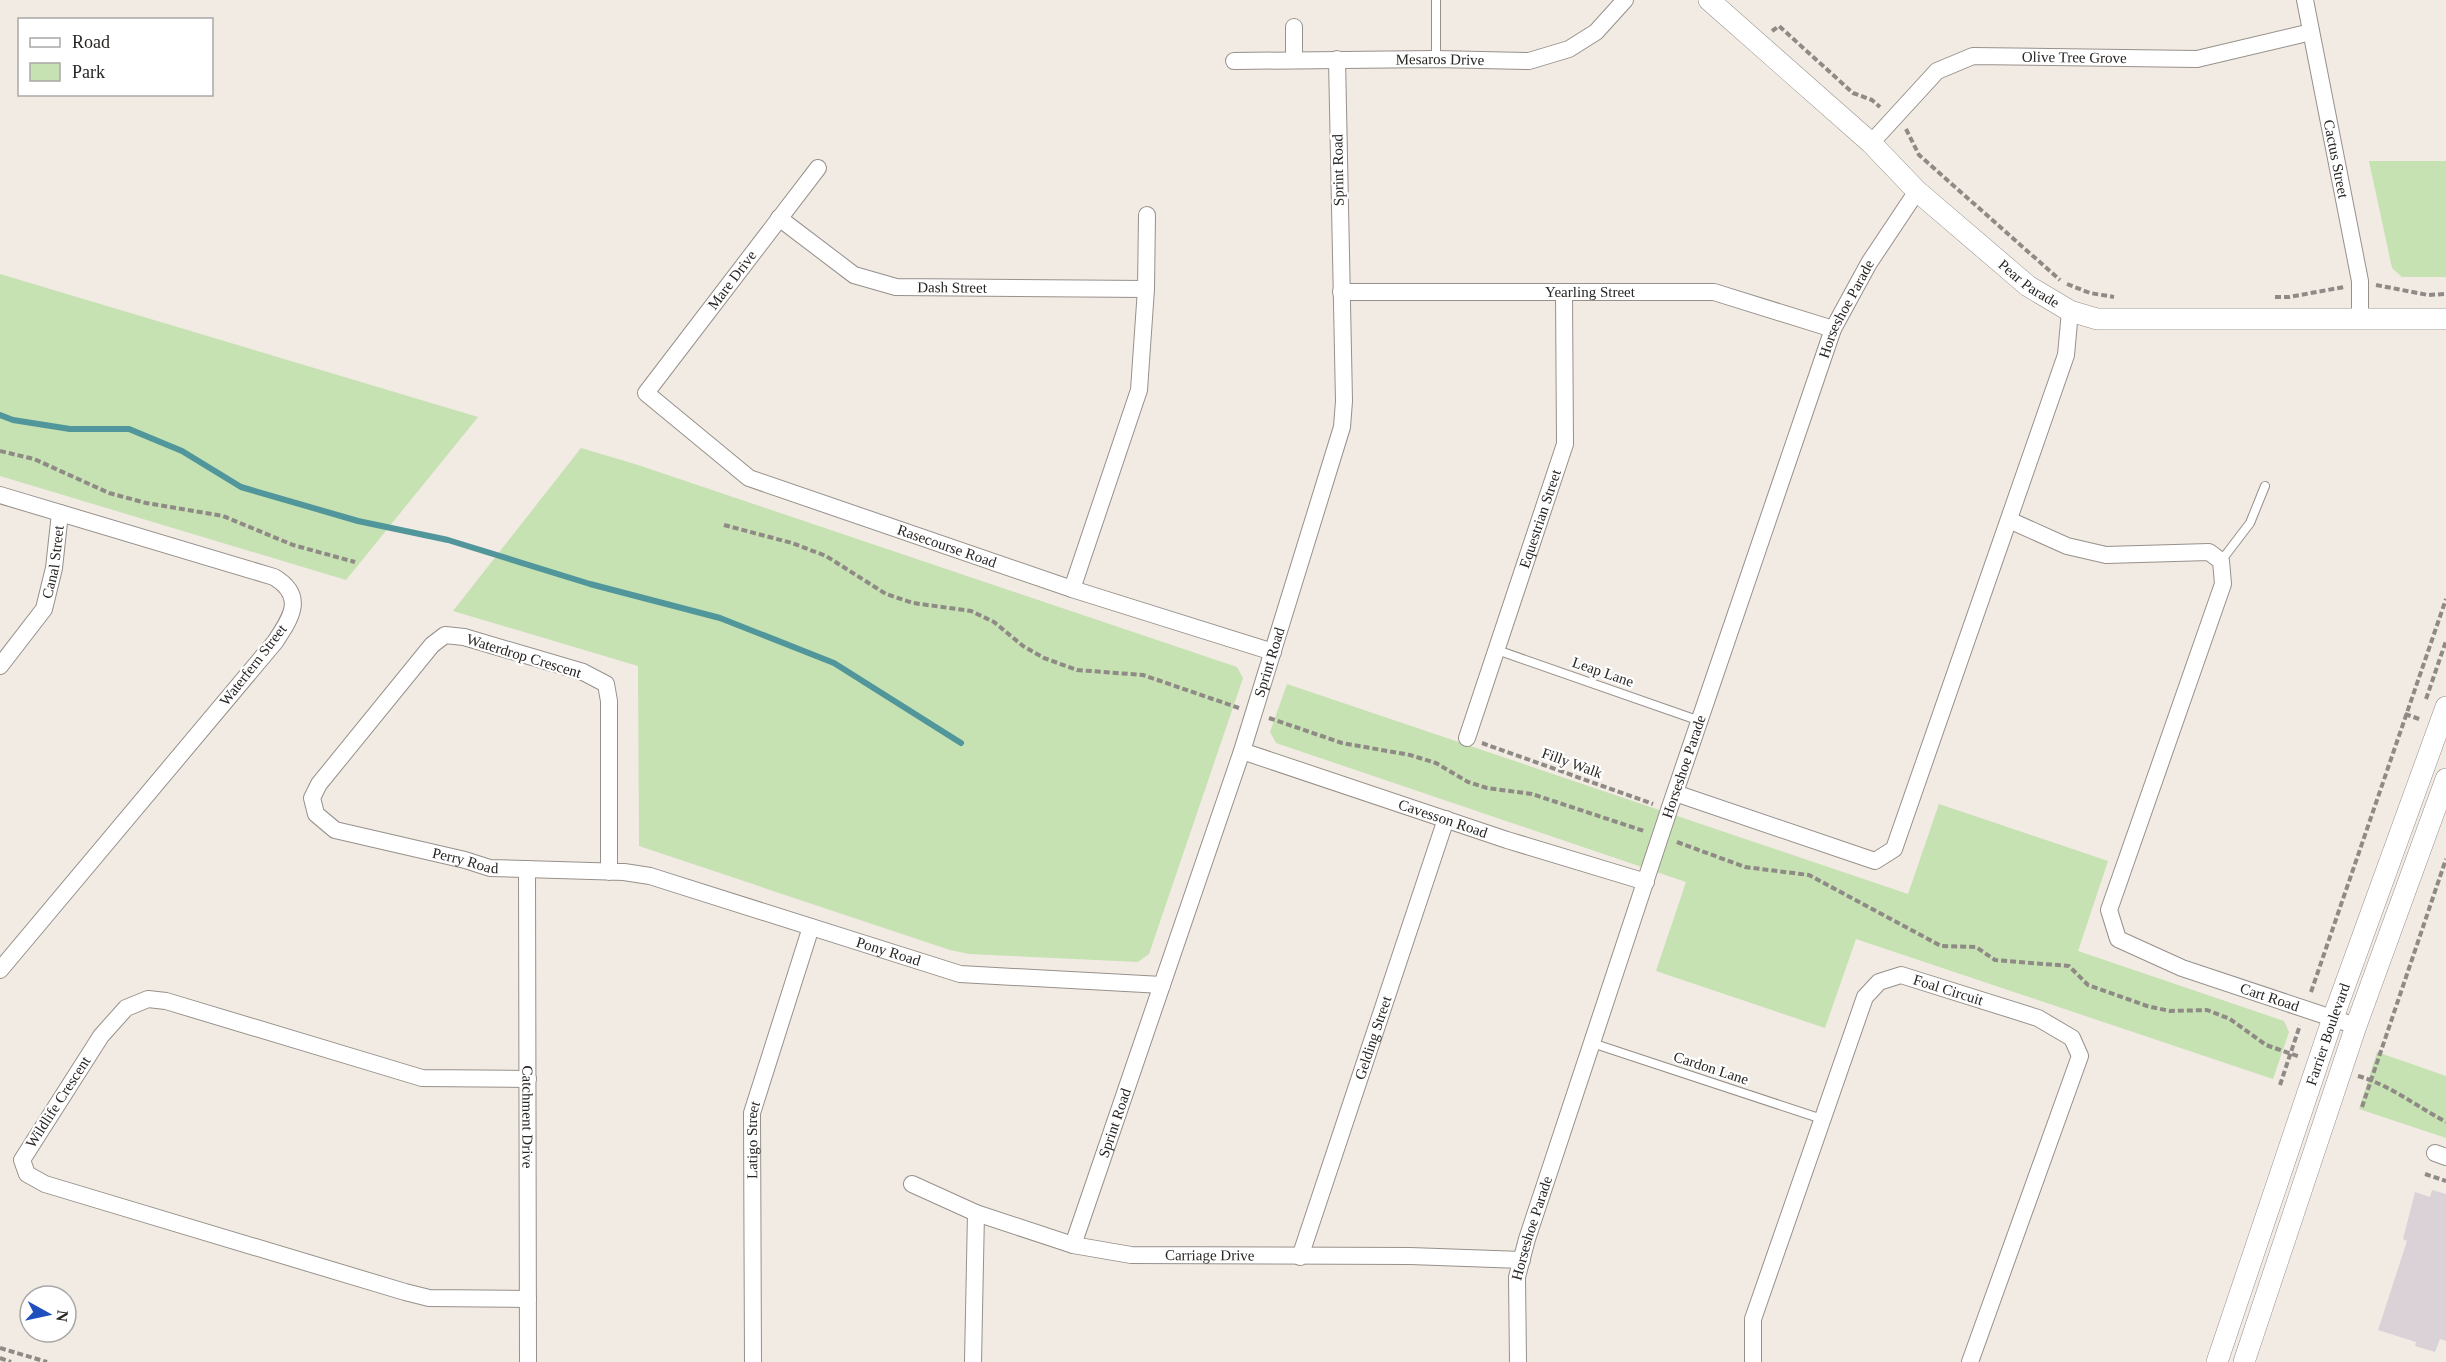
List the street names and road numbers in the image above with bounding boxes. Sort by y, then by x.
street label: Olive Tree Grove [2022,49,2127,66]
street label: Mesaros Drive [1396,51,1485,68]
street label: Cactus Street [2321,118,2352,200]
street label: Sprint Road [1329,133,1347,206]
street label: Mare Drive [705,247,760,313]
street label: Pear Parade [1995,256,2062,311]
street label: Horseshoe Parade [1816,257,1877,360]
street label: Dash Street [917,279,988,296]
street label: Yearling Street [1545,284,1636,300]
street label: Equestrian Street [1516,467,1564,570]
street label: Rasecourse Road [895,522,999,571]
street label: Canal Street [39,524,67,600]
street label: Waterfern Street [216,621,290,709]
street label: Sprint Road [1251,625,1288,699]
street label: Waterdrop Crescent [465,631,584,681]
street label: Leap Lane [1570,654,1636,690]
street label: Horseshoe Parade [1659,713,1709,820]
street label: Filly Walk [1540,745,1605,781]
street label: Cavesson Road [1396,796,1490,841]
street label: Perry Road [431,845,499,876]
street label: Pony Road [854,934,923,969]
street label: Foal Circuit [1911,971,1986,1008]
street label: Cart Road [2238,980,2302,1015]
street label: Farrier Boulevard [2303,980,2353,1087]
street label: Gelding Street [1352,993,1395,1082]
street label: Cardon Lane [1671,1048,1751,1088]
street label: Wildlife Crescent [23,1053,94,1151]
street label: Catchment Drive [519,1065,536,1169]
street label: Sprint Road [1096,1086,1134,1160]
street label: Latigo Street [744,1098,763,1179]
street label: Horseshoe Parade [1509,1174,1555,1282]
street label: Carriage Drive [1165,1247,1255,1263]

